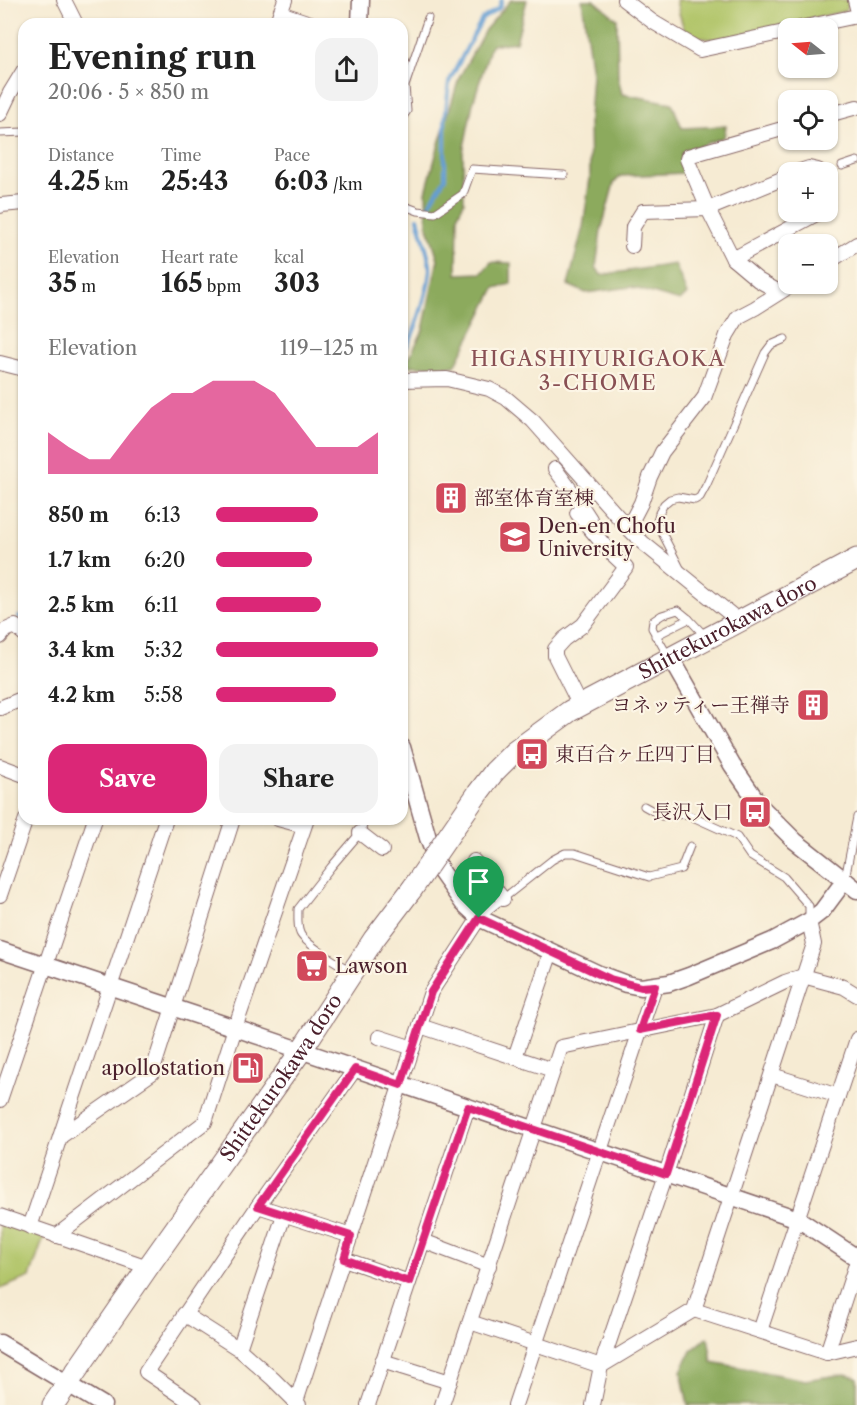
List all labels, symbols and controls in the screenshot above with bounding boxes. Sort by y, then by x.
north arrow [778,18,838,78]
map controls [778,18,838,294]
text: Evening run [48,37,256,78]
button: share [315,38,378,101]
text: 20:06 · 5 × 850 m [48,80,209,104]
button: locate [778,90,838,150]
text: Distance [48,145,114,165]
text: Time [161,145,201,165]
text: Pace [274,145,310,165]
button: + [778,162,838,222]
text: 4.25 [48,165,100,197]
text: 25:43 [161,165,229,197]
text: 6:03 [274,165,329,197]
text: km [100,174,129,194]
text: /km [329,174,363,194]
button: − [778,234,838,294]
text: Elevation [48,247,119,267]
text: Heart rate [161,247,238,267]
text: kcal [274,247,304,267]
text: 35 [48,267,77,299]
text: 165 [161,267,203,299]
text: 303 [274,267,320,299]
text: m [77,276,96,296]
text: bpm [203,276,241,296]
text: Elevation [48,336,137,360]
text: 119–125 m [280,336,378,360]
district label: HIGASHIYURIGAOKA 3-CHOME [471,346,726,395]
building icon: 部室体育室棟 [433,480,469,516]
place label: 部室体育室棟 [474,486,594,510]
text: 850 m [48,503,109,527]
text: 6:13 [144,503,181,527]
place label: Den-en Chofu University [538,514,676,561]
school or university icon: Den-en Chofu University [497,519,533,555]
text: 1.7 km [48,548,111,572]
text: 6:20 [144,548,186,572]
street label: Shittekurokawa doro [634,571,821,684]
text: 2.5 km [48,593,115,617]
text: 6:11 [144,593,178,617]
text: 3.4 km [48,638,115,662]
text: 5:32 [144,638,183,662]
text: 4.2 km [48,683,115,707]
text: 5:58 [144,683,183,707]
building icon: ヨネッティー王禅寺 [795,687,831,723]
place label: ヨネッティー王禅寺 [612,693,790,717]
bus stop icon: 東百合ヶ丘四丁目 [514,736,550,772]
place label: 東百合ヶ丘四丁目 [555,742,715,766]
button: Save [48,744,207,813]
button: Share [219,744,378,813]
bus stop icon: 長沢入口 [737,794,773,830]
place label: 長沢入口 [652,800,732,824]
pin [453,856,504,918]
icon: arrive [462,865,495,898]
supermarket icon: Lawson [294,948,330,984]
place label: Lawson [335,954,408,978]
street label: Shittekurokawa doro [215,989,347,1166]
fuel station icon: apollostation [230,1050,266,1086]
place label: apollostation [102,1056,225,1080]

